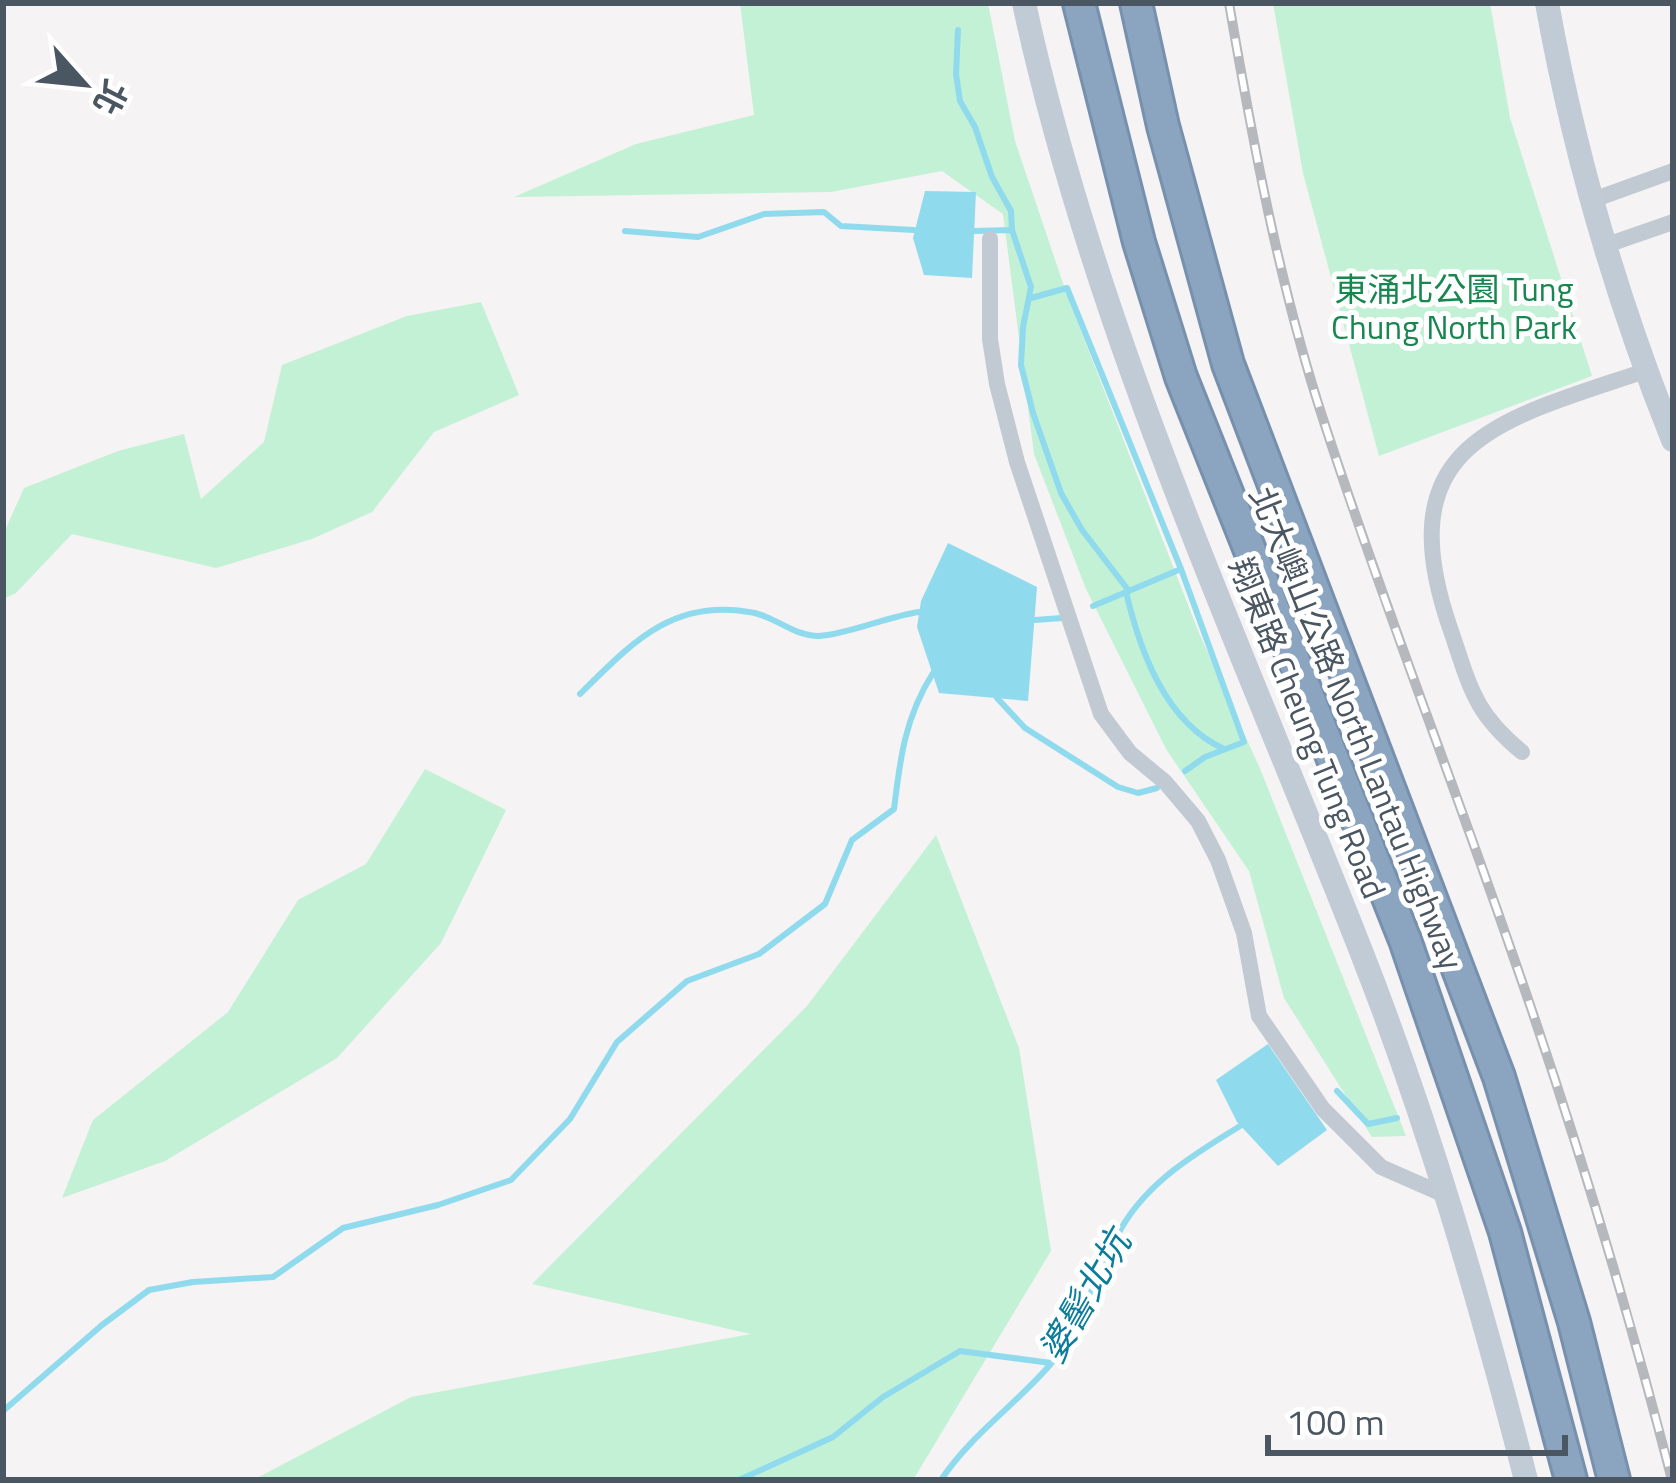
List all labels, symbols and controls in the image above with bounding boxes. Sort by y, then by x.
north arrow [24,24,144,144]
text: 北 [81,72,140,124]
park label: 東涌北公園 Tung Chung North Park [1331,264,1577,352]
street label: 北大嶼山公路 North Lantau Highway [1237,479,1477,977]
street label: 翔東路 Cheung Tung Road [1217,550,1399,906]
water label: 婆髻北坑 [1024,1216,1146,1372]
scale bar [1268,1381,1565,1455]
text: 100 m [1286,1394,1385,1449]

